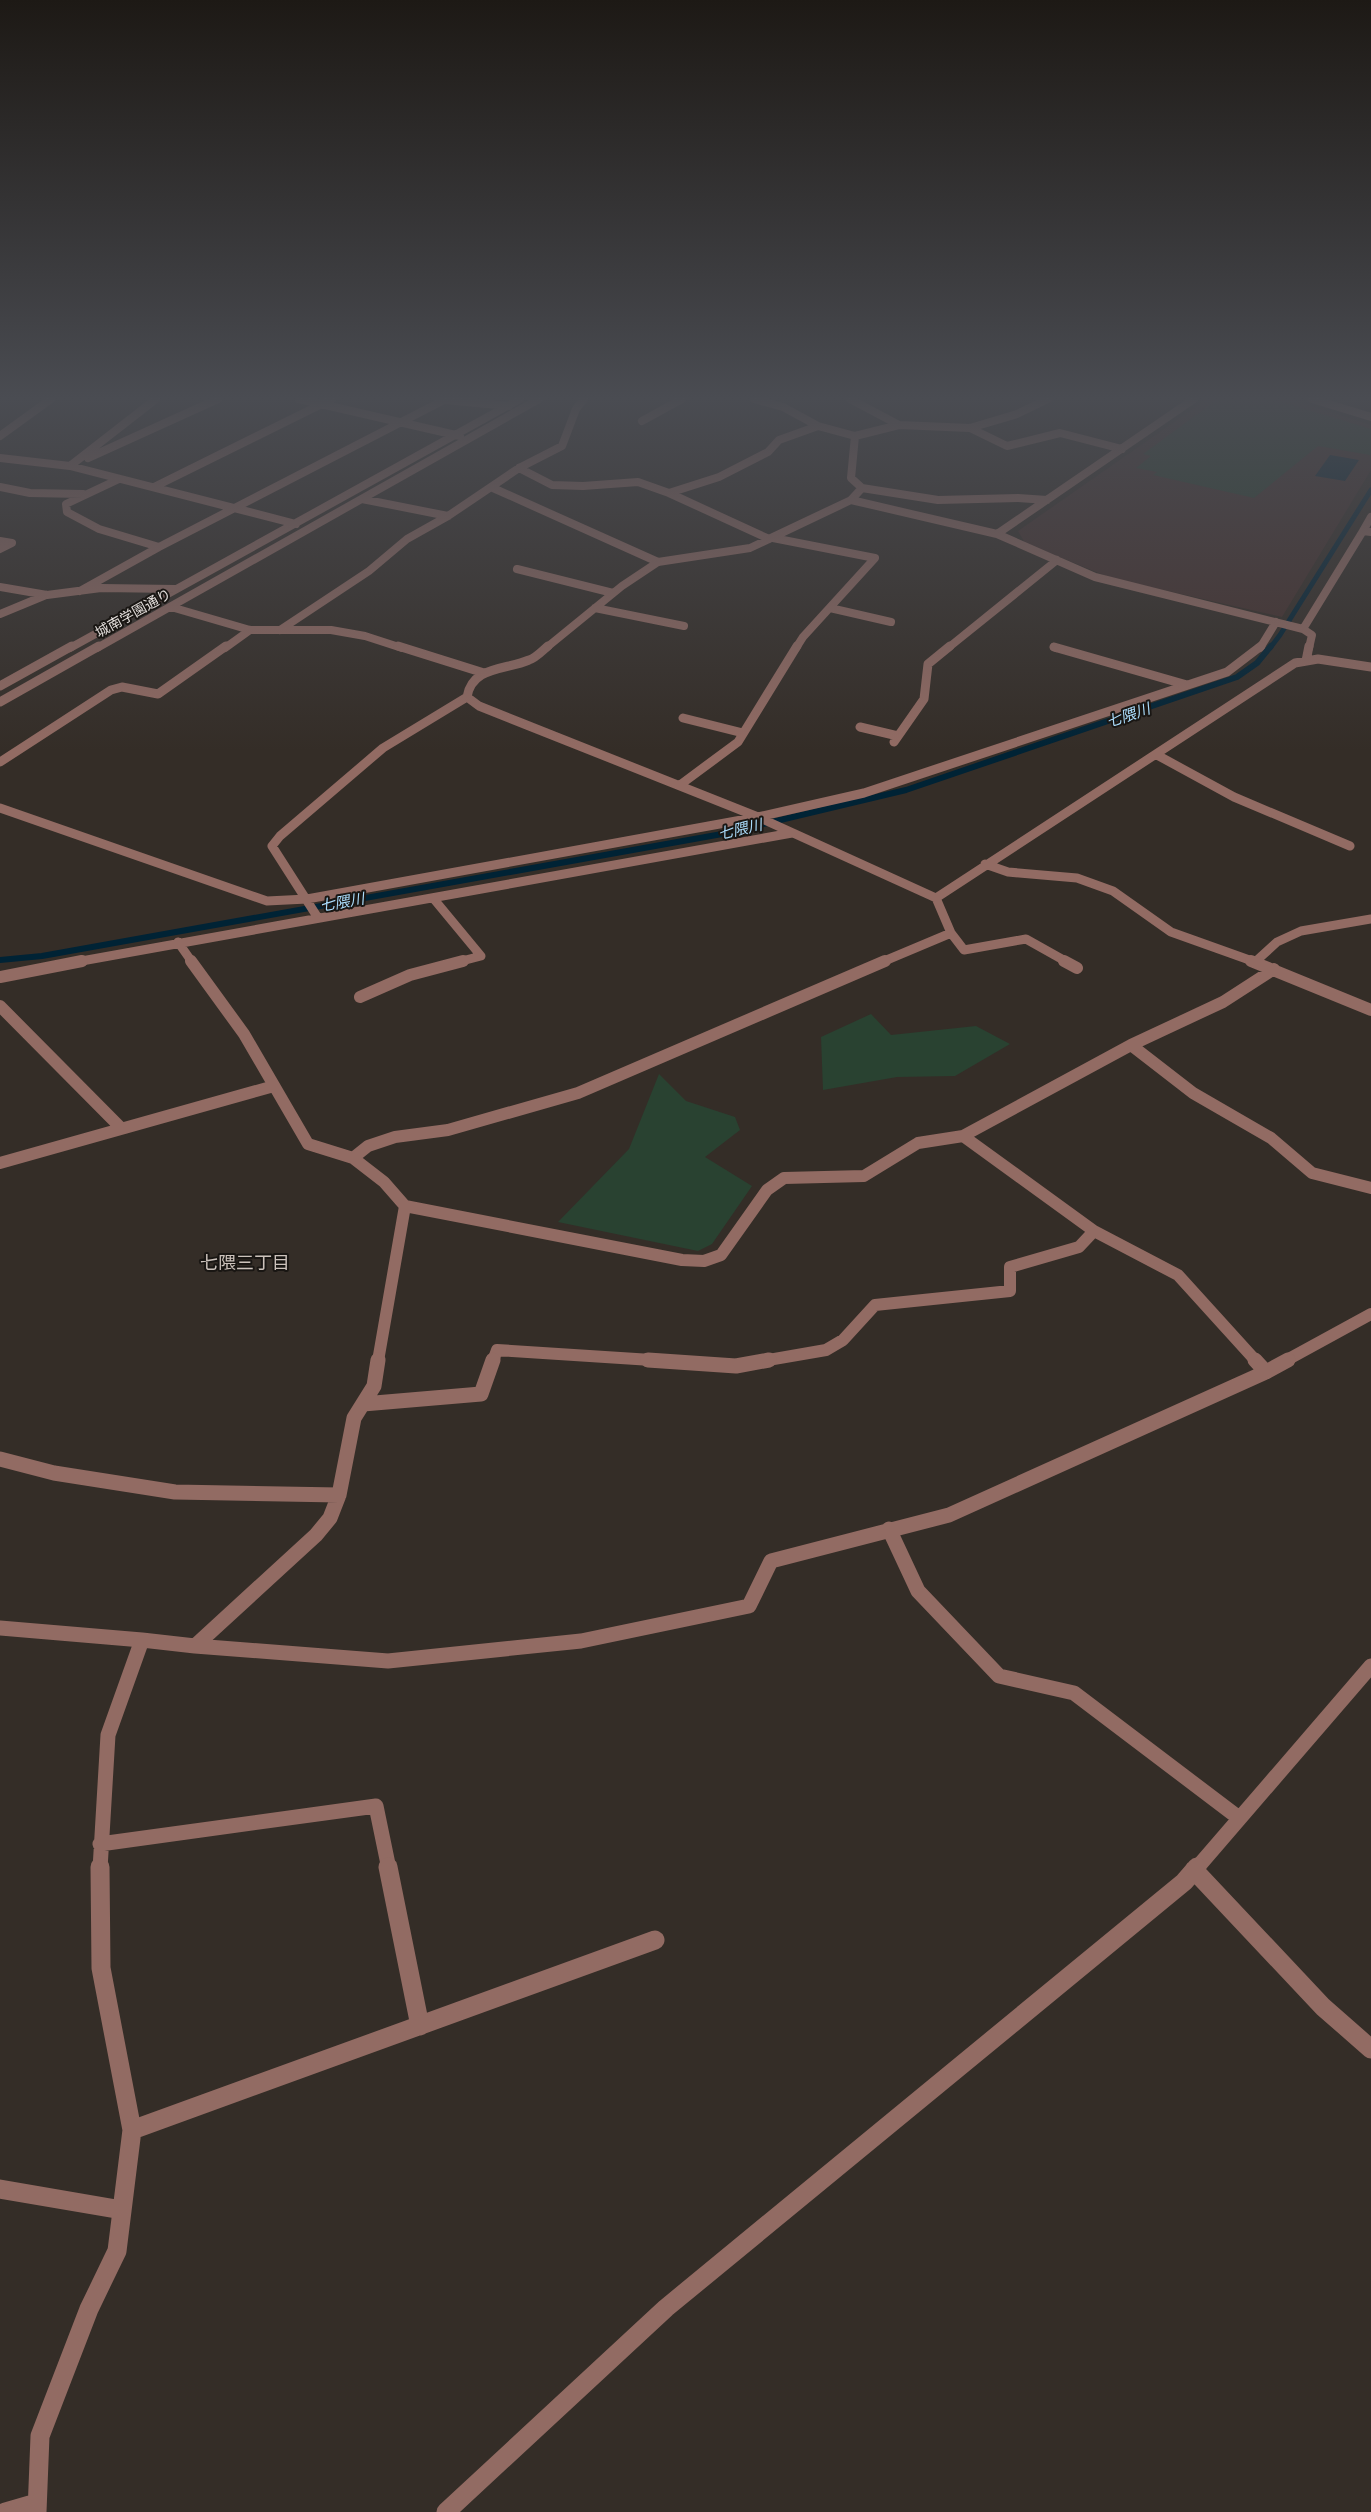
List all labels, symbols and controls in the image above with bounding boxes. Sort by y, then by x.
street label: 城南学園通り [92,585,174,641]
water label: 七隈川 [1104,698,1154,731]
water label: 七隈川 [716,814,766,843]
water label: 七隈川 [318,888,368,915]
district label: 七隈三丁目 [200,1251,290,1274]

